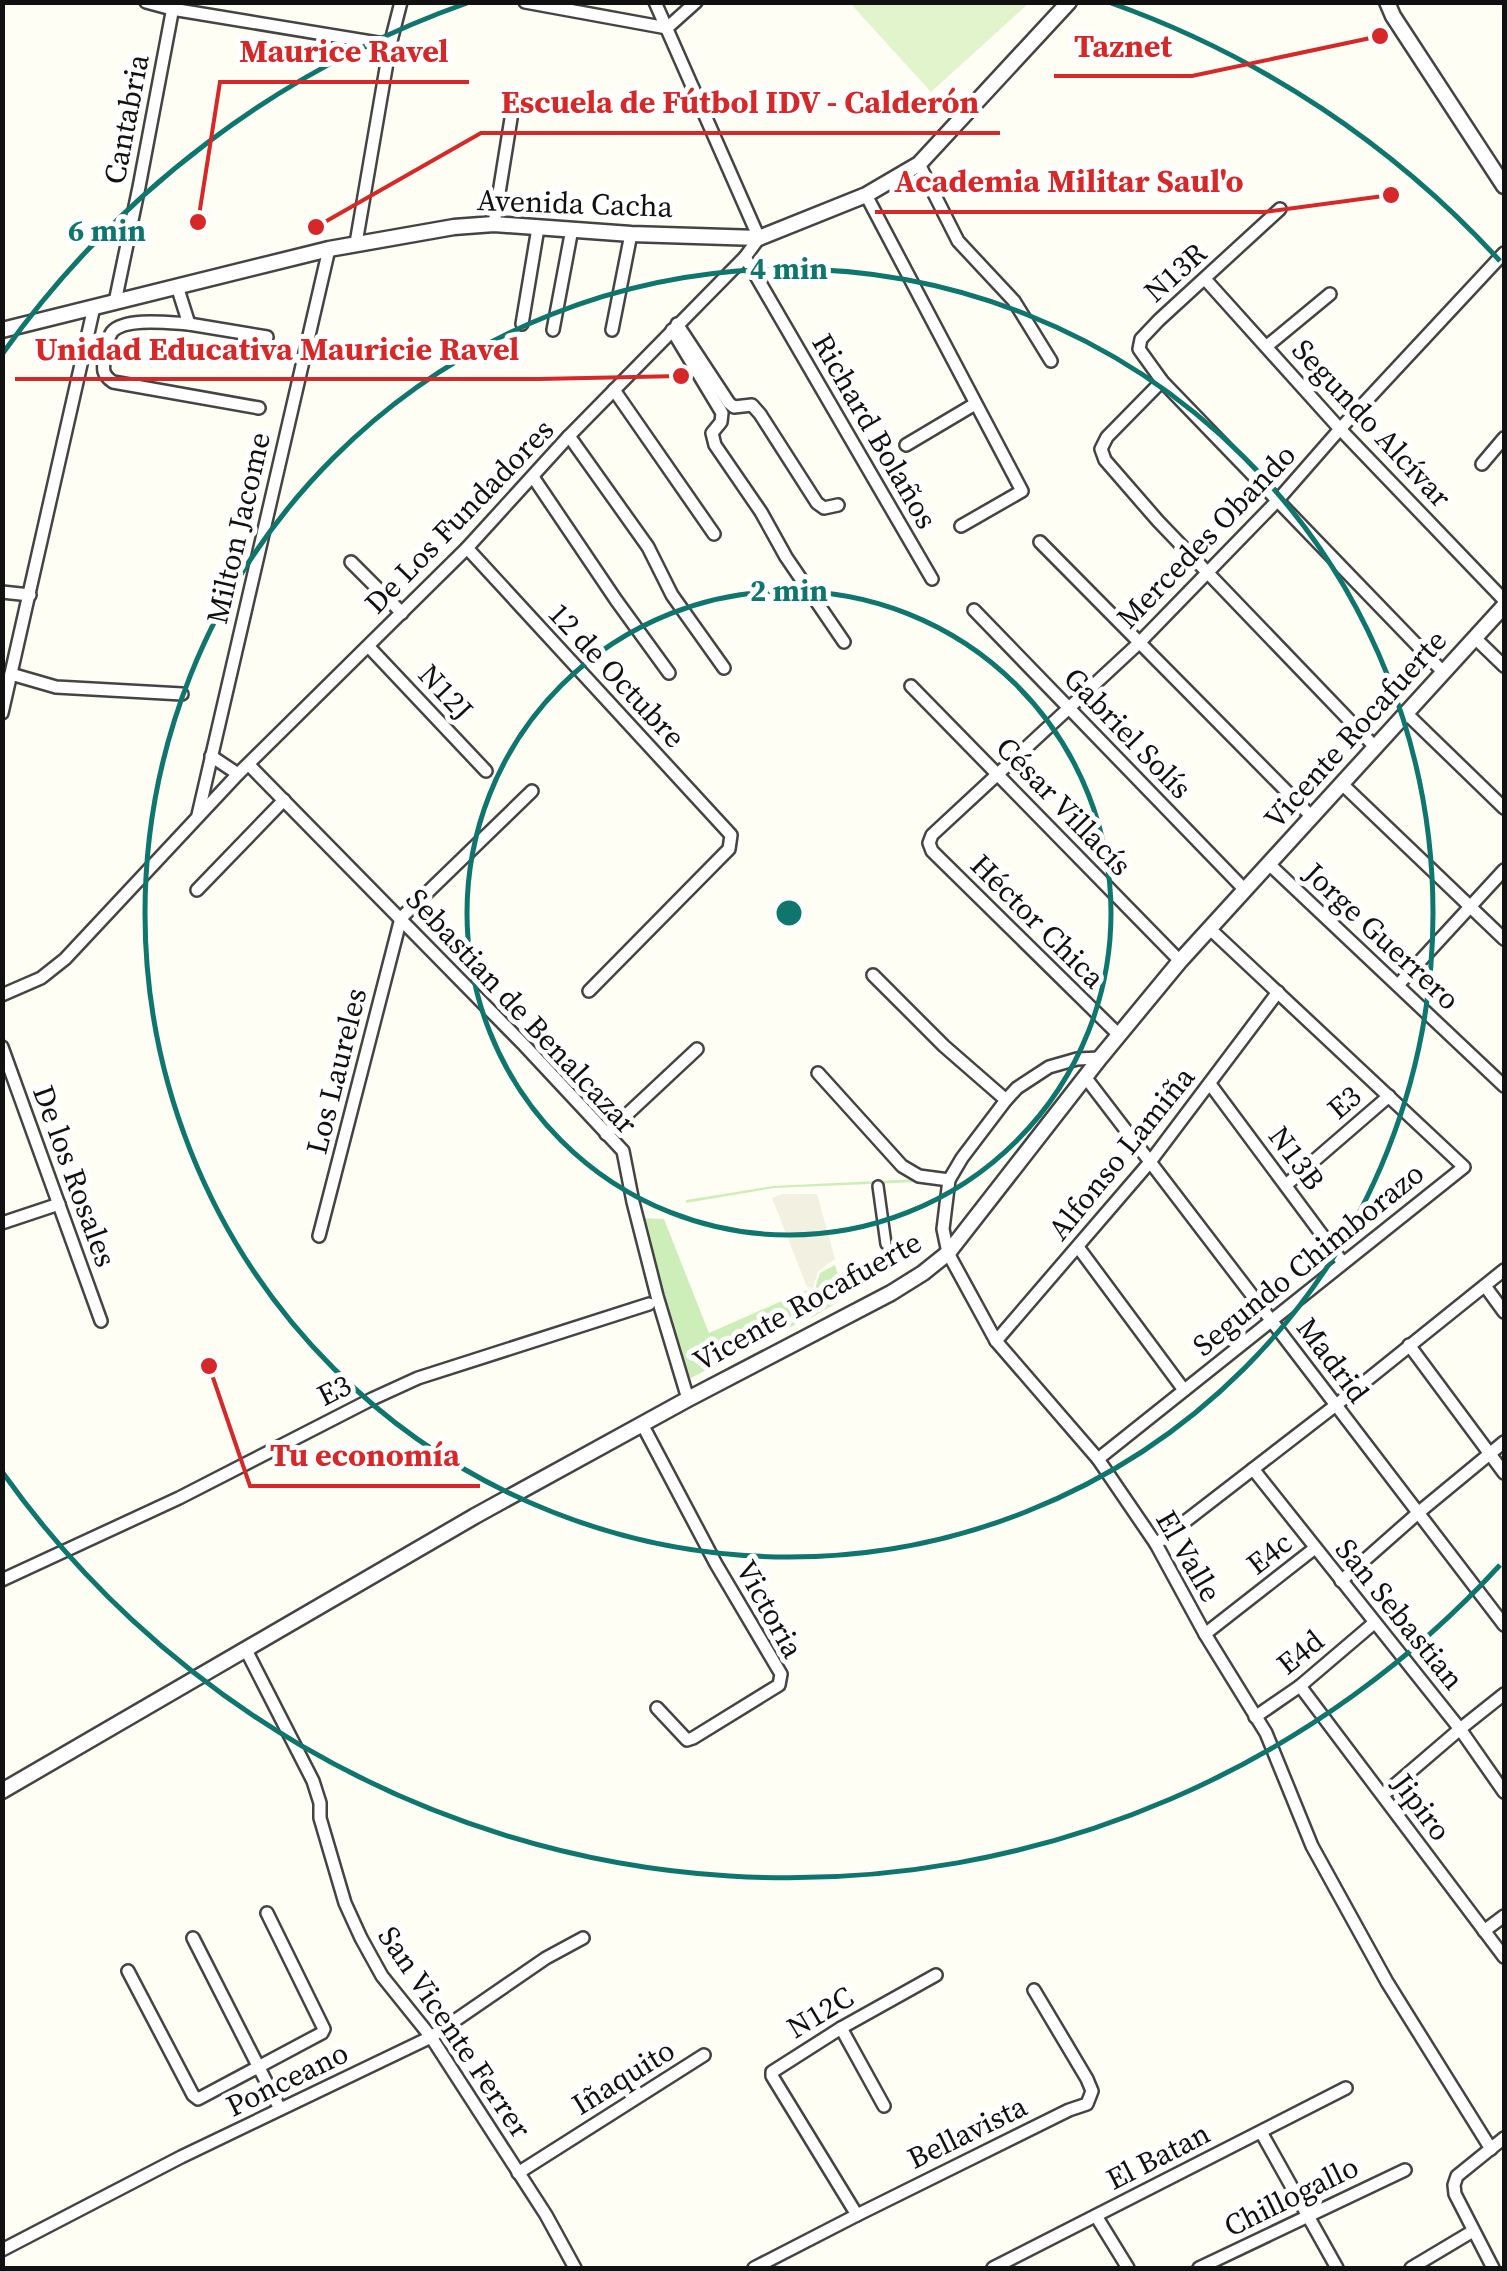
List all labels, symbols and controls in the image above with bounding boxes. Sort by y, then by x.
callout: Taznet [1054,14,1192,76]
callout: Maurice Ravel [220,20,469,82]
text: Taznet [1074,24,1173,68]
text: Maurice Ravel [239,29,449,73]
street label: Cantabria [93,50,159,187]
callout: Escuela de Fútbol IDV - Calderón [481,71,1000,133]
text: Escuela de Fútbol IDV - Calderón [501,80,980,124]
callout: Academia Militar Saul'o [875,150,1264,212]
text: Academia Militar Saul'o [894,159,1244,203]
street label: Avenida Cacha [476,179,674,227]
text: 6 min [68,210,146,251]
street label: N13R [1135,233,1216,311]
text: 4 min [750,248,828,289]
callout: Unidad Educativa Mauricie Ravel [15,317,539,379]
street label: Richard Bolaños [803,326,947,536]
text: Unidad Educativa Mauricie Ravel [35,327,519,371]
street label: Segundo Alcívar [1283,330,1461,516]
street label: De Los Fundadores [355,409,563,623]
street label: Milton Jacome [196,428,280,628]
street label: Mercedes Obando [1107,435,1305,637]
text: 2 min [750,570,828,611]
street label: 12 de Octubre [539,594,695,756]
street label: Vicente Rocafuerte [1254,621,1456,837]
street label: N12J [409,655,483,729]
street label: Gabriel Solís [1055,658,1201,808]
street label: César Villacís [987,727,1141,885]
street label: Héctor Chica [962,845,1115,998]
street label: Jorge Guerrero [1294,852,1469,1019]
street label: Sebastian de Benalcazar [397,879,647,1143]
centre of rings [771,895,807,931]
street label: Los Laureles [296,984,376,1158]
street label: Alfonso Lamiña [1038,1057,1204,1249]
street label: E3 [1318,1076,1370,1128]
street label: De los Rosales [23,1080,127,1272]
street label: N13B [1259,1117,1335,1199]
street label: Segundo Chimborazo [1184,1153,1432,1365]
street label: Vicente Rocafuerte [686,1221,928,1381]
street label: Madrid [1287,1309,1379,1411]
street label: E3 [310,1364,358,1416]
callout: Tu economía [250,1424,480,1486]
text: Tu economía [270,1433,461,1477]
street label: El Valle [1146,1503,1232,1609]
street label: E4c [1238,1522,1300,1584]
street label: San Sebastian [1326,1530,1474,1698]
street label: Victoria [726,1553,814,1666]
street label: E4d [1268,1620,1332,1684]
street label: Jipiro [1383,1764,1461,1849]
street label: San Vicente Ferrer [369,1918,541,2146]
street label: N12C [779,1976,861,2048]
street label: Iñaquito [564,2029,682,2125]
street label: Ponceano [219,2032,355,2126]
street label: Bellavista [900,2085,1034,2179]
street label: El Batan [1099,2112,1217,2200]
street label: Chillogallo [1217,2146,1365,2246]

